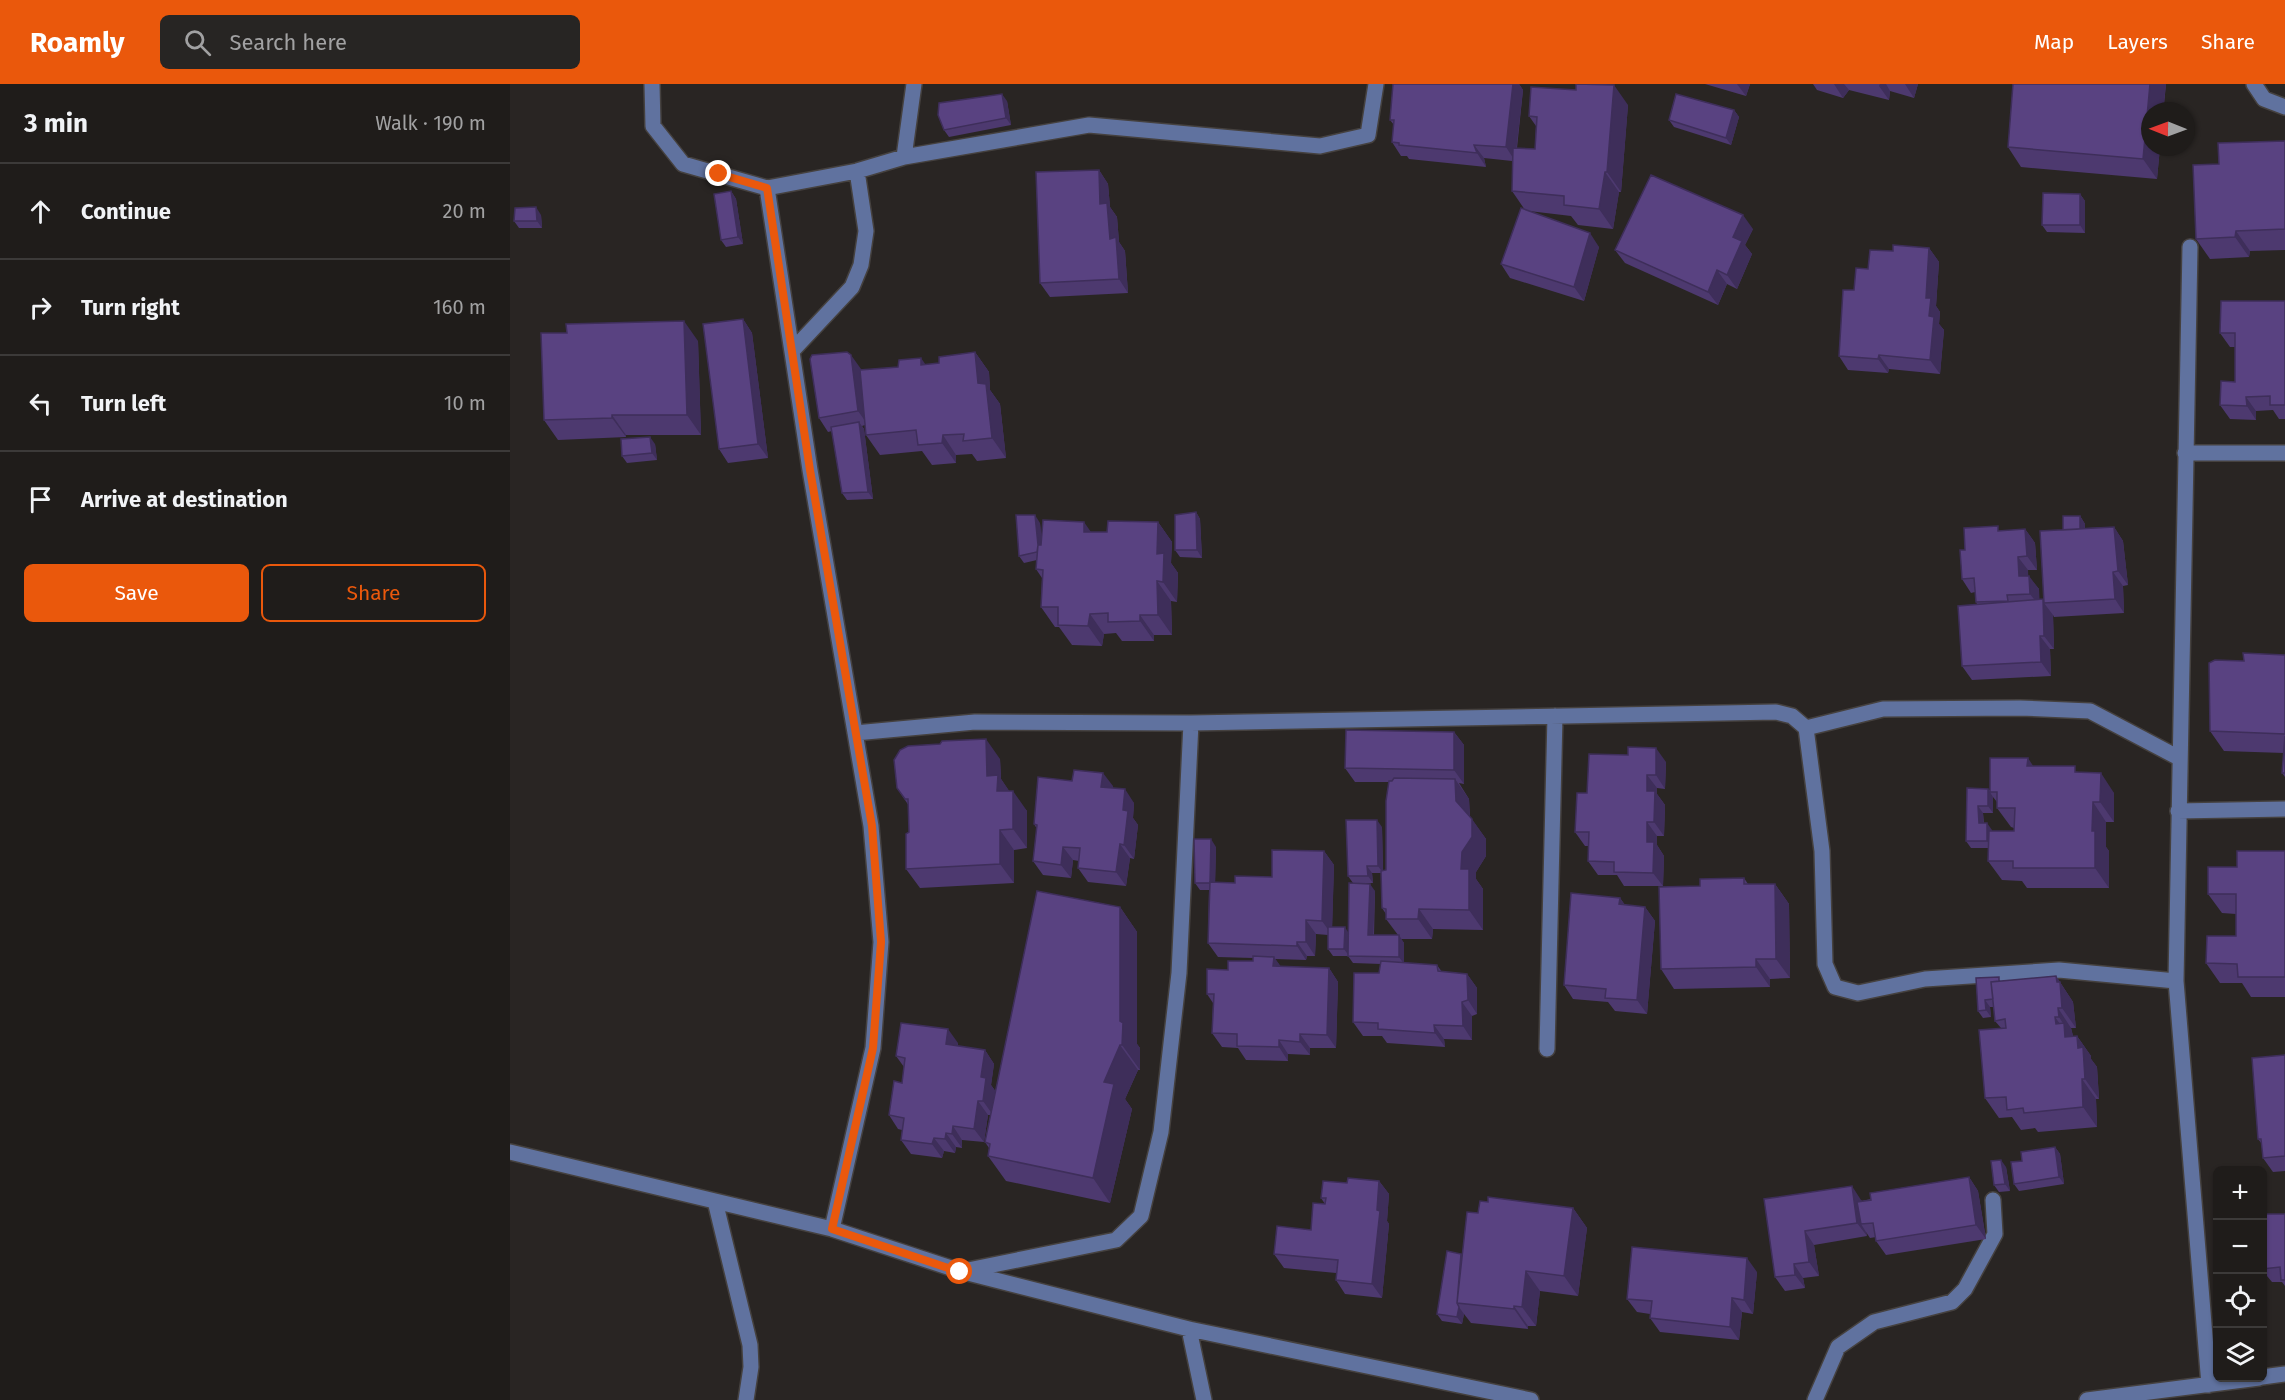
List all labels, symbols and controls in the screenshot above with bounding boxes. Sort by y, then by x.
search box [160,15,580,69]
text: Roamly [30,26,124,59]
icon: search [181,26,214,59]
text: Search here [229,29,347,56]
text: Map [2034,29,2074,55]
text: Layers [2107,29,2168,55]
text: Share [2201,29,2255,55]
north arrow [2141,102,2195,156]
text: 3 min [24,108,88,139]
text: Walk · 190 m [375,111,486,135]
route end [705,160,731,186]
icon: ahead [24,195,57,228]
text: Continue [81,198,171,225]
text: 20 m [443,199,486,223]
icon: right [24,291,57,324]
text: Turn right [81,294,180,321]
text: 160 m [433,295,486,319]
icon: left [24,387,57,420]
text: Turn left [81,390,166,417]
text: 10 m [444,391,486,415]
icon: arrive [24,483,57,516]
text: Arrive at destination [81,486,288,513]
button: Save [24,564,249,622]
button: Share [261,564,486,622]
map controls [2213,1166,2267,1382]
button: + [2213,1166,2267,1220]
button: − [2213,1220,2267,1274]
route start [946,1258,972,1284]
button: locate [2213,1274,2267,1328]
button: layers [2213,1328,2267,1382]

